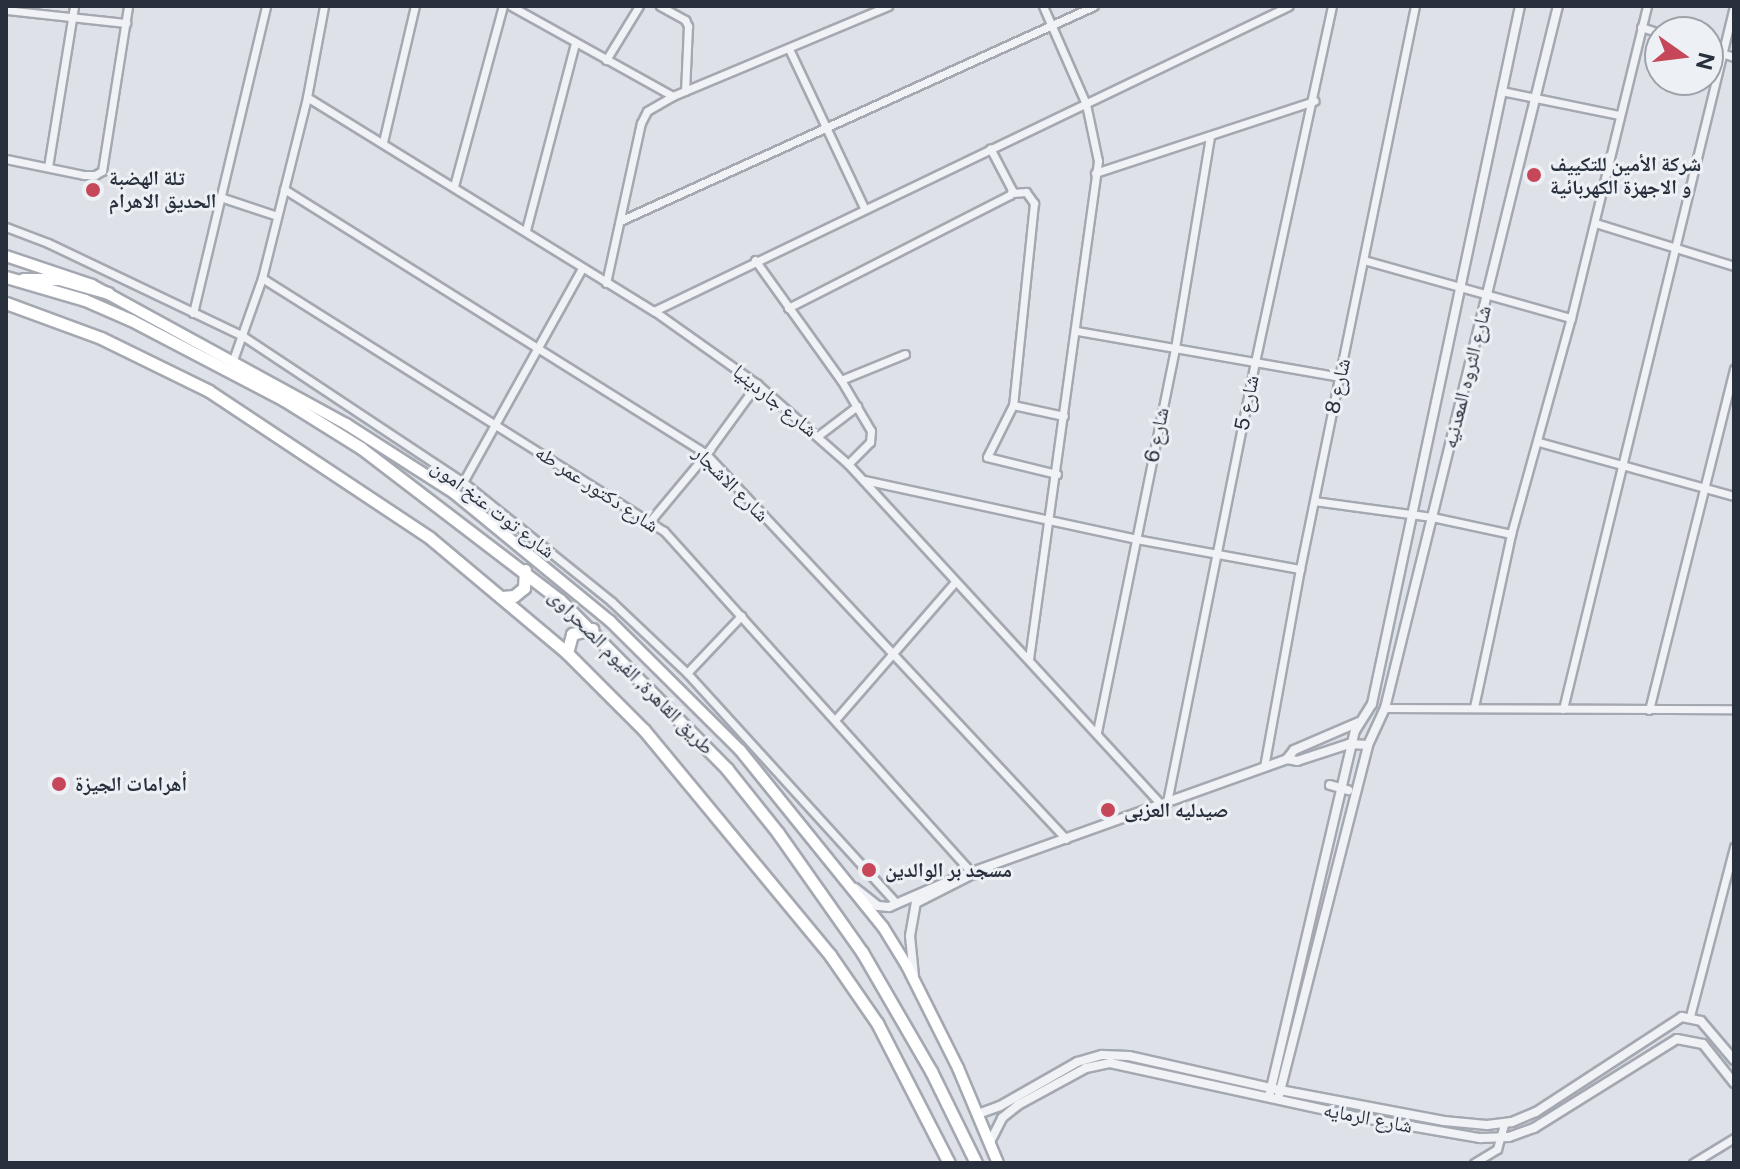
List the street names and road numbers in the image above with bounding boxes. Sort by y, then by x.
street label: شارع الثروه المعدنيه [1438,303,1496,451]
street label: شارع 8 [1320,356,1356,416]
street label: شارع جاردينيا [728,360,822,442]
street label: شارع 5 [1230,373,1264,433]
street label: شارع 6 [1140,406,1174,464]
street label: شارع دكتور عمر طه [531,440,663,538]
street label: شارع الاشجار [688,441,774,527]
street label: شارع توت عنخ امون [426,455,560,563]
street label: طريق القاهرة, الفيوم الصحراوى [543,584,719,760]
street label: شارع الرمايه [1322,1098,1414,1138]

